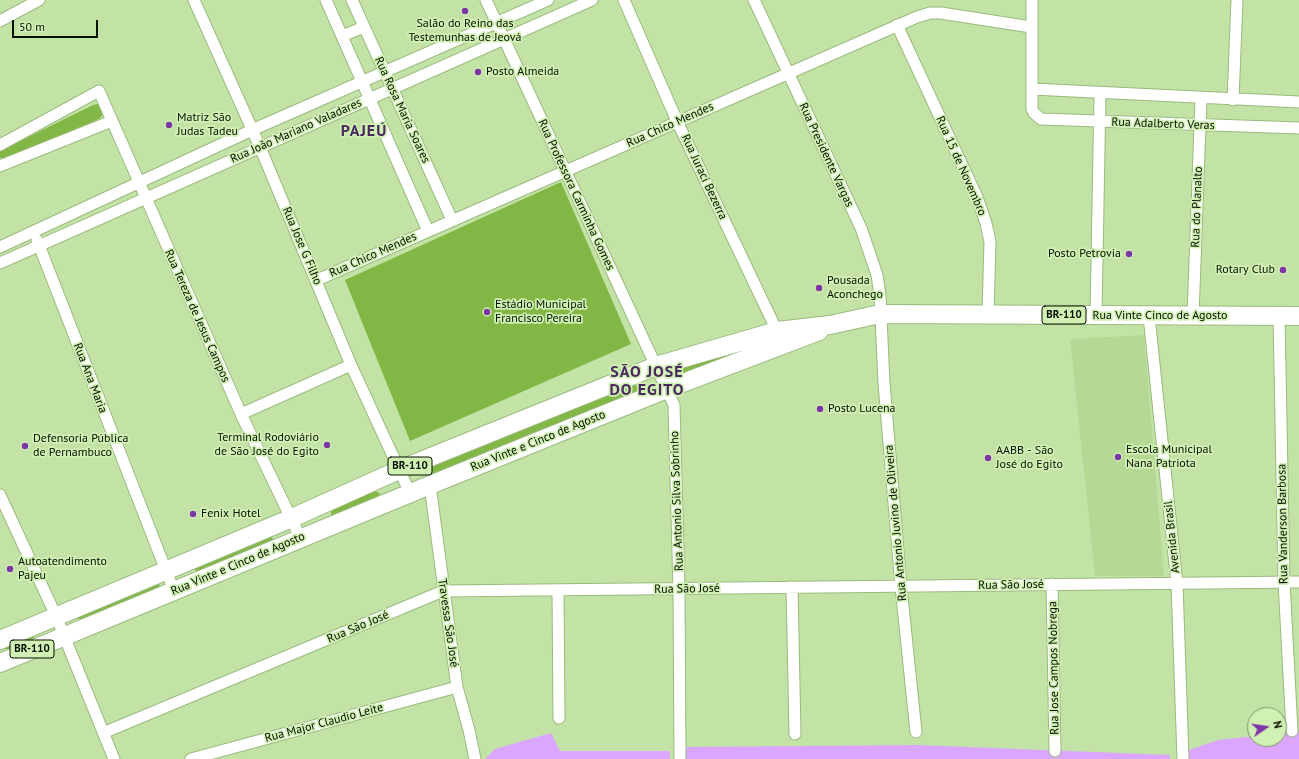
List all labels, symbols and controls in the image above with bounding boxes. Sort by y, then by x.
marker: Salão do Reino das Testemunhas de Jeová [460,6,470,16]
scale bar [14,12,100,38]
place label: Salão do Reino das Testemunhas de Jeová [408,17,522,45]
text: 50 m [19,19,45,34]
street label: Rua Rosa Maria Soares [371,55,433,165]
place label: Posto Almeida [486,65,559,79]
marker: Posto Almeida [473,67,483,77]
street label: Rua João Mariano Valadares [228,95,364,167]
street label: Rua Chico Mendes [624,99,716,151]
street label: Rua Presidente Vargas [796,101,856,209]
place label: Matriz São Judas Tadeu [177,111,238,139]
street label: Rua 15 de Novembro [933,114,989,218]
street label: Rua Adalberto Veras [1111,115,1215,133]
street label: Rua Professora Carminha Gomes [535,117,617,273]
marker: Matriz São Judas Tadeu [164,120,174,130]
district label: PAJEÚ [341,121,387,141]
street label: Rua Juraci Bezerra [678,132,730,222]
street label: Rua do Planalto [1188,166,1206,248]
street label: Rua Jose G Filho [279,205,325,287]
street label: Rua Chico Mendes [327,229,419,281]
street label: Rua Tereza de Jesus Campos [161,247,233,385]
place label: Posto Petrovia [1048,247,1121,261]
marker: Posto Petrovia [1124,249,1134,259]
place label: Rotary Club [1216,263,1275,277]
marker: Rotary Club [1278,265,1288,275]
place label: Pousada Aconchego [827,274,883,302]
marker: Pousada Aconchego [814,283,824,293]
place label: Estádio Municipal Francisco Pereira [495,298,586,326]
road number: BR-110 [1042,306,1086,324]
marker: Estádio Municipal Francisco Pereira [482,307,492,317]
street label: Rua Vinte Cinco de Agosto [1093,309,1227,323]
street label: Rua Ana Maria [70,341,110,415]
district label: SÃO JOSÉ DO EGITO [610,362,684,400]
place label: Posto Lucena [828,402,896,416]
marker: Posto Lucena [815,404,825,414]
street label: Rua Vinte e Cinco de Agosto [469,407,607,475]
place label: Terminal Rodoviário de São José do Egito [214,431,319,459]
street label: Rua Antonio Silva Sobrinho [667,431,687,571]
place label: Defensoria Pública de Pernambuco [33,432,129,460]
marker: Terminal Rodoviário de São José do Egito [322,440,332,450]
marker: Defensoria Pública de Pernambuco [20,441,30,451]
place label: Escola Municipal Nana Patriota [1126,443,1212,471]
street label: Rua Antonio Juvino de Oliveira [882,444,910,602]
place label: AABB - São José do Egito [996,444,1063,472]
marker: Escola Municipal Nana Patriota [1113,452,1123,462]
marker: AABB - São José do Egito [983,453,993,463]
road number: BR-110 [388,457,432,475]
street label: Rua Vanderson Barbosa [1275,464,1291,584]
street label: Avenida Brasil [1161,500,1183,574]
place label: Fenix Hotel [201,507,260,521]
marker: Fenix Hotel [188,509,198,519]
street label: Rua Vinte e Cinco de Agosto [169,529,307,599]
place label: Autoatendimento Pajeu [18,555,107,583]
marker: Autoatendimento Pajeu [5,564,15,574]
street label: Rua São José [978,577,1044,593]
street label: Travessa São José [435,578,461,668]
street label: Rua São José [654,581,720,597]
street label: Rua Jose Campos Nobrega [1046,601,1062,735]
street label: Rua São José [325,608,391,646]
road number: BR-110 [10,640,54,658]
street label: Rua Major Claudio Leite [263,700,385,746]
north arrow [1247,707,1287,747]
text: N [1270,719,1285,730]

